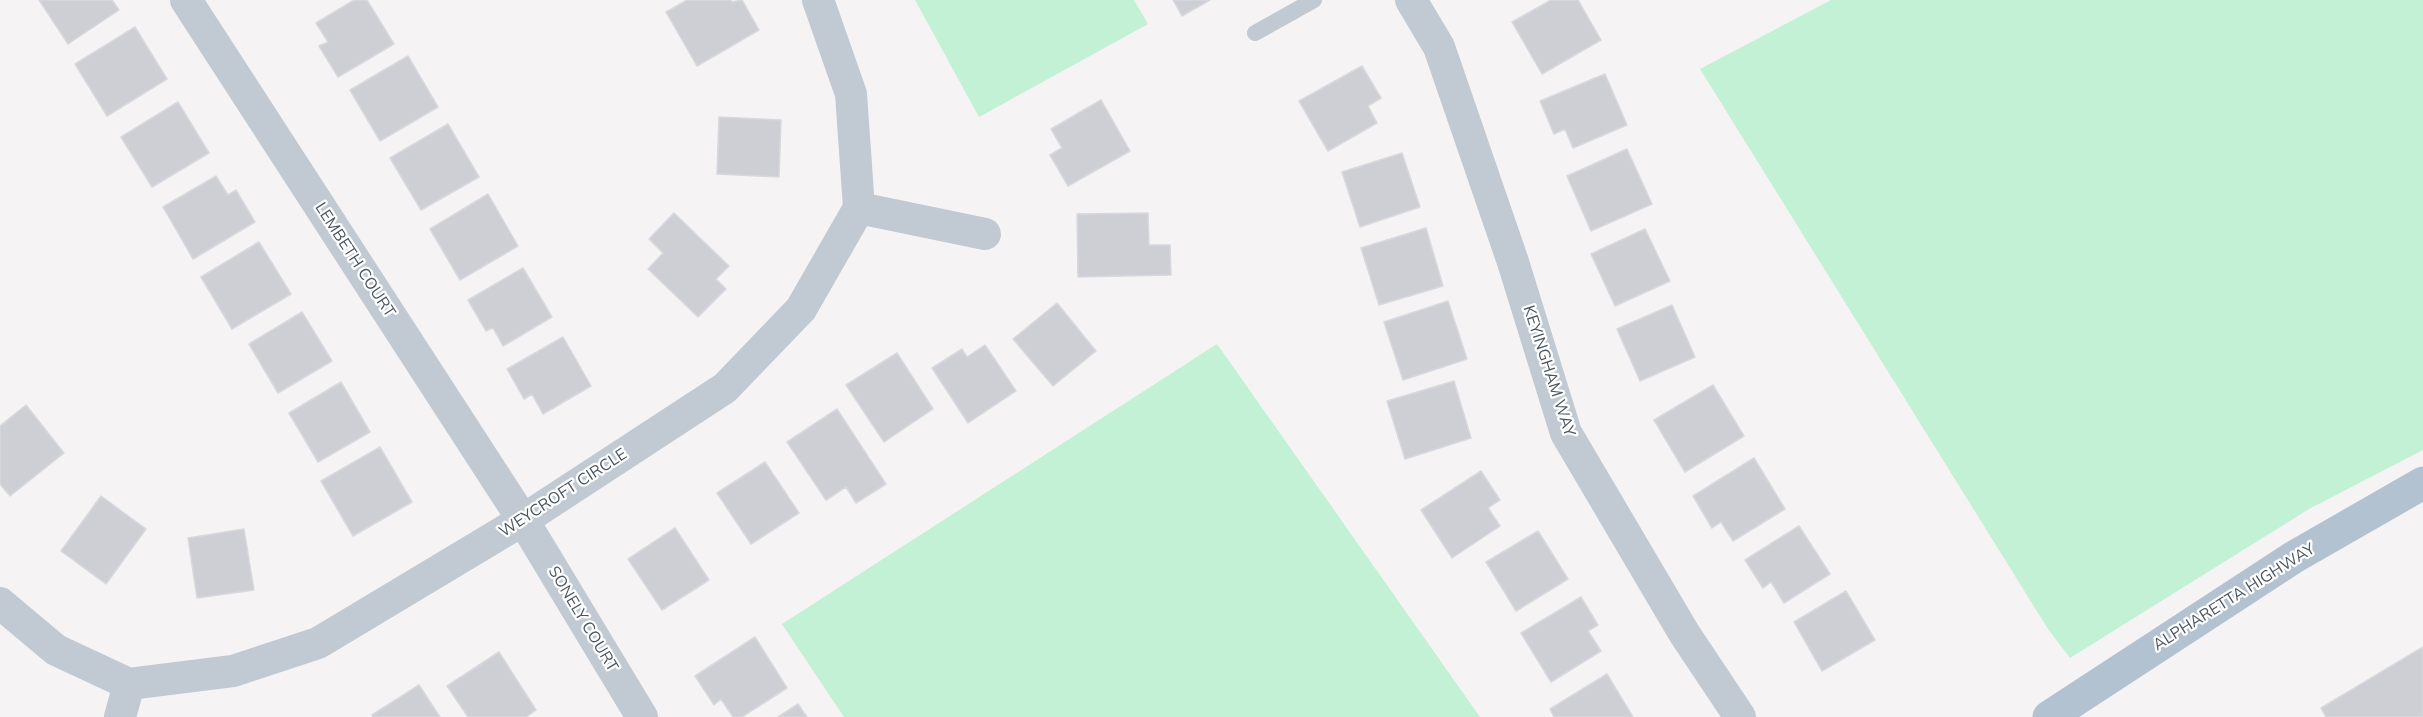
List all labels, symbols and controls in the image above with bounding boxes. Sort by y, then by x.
street label: LEMBETH COURT [311,199,399,321]
street label: KEYINGHAM WAY [1519,303,1579,439]
street label: WEYCROFT CIRCLE [496,445,630,541]
street label: ALPHARETTA HIGHWAY [2150,539,2318,655]
street label: SONELY COURT [544,563,622,675]

